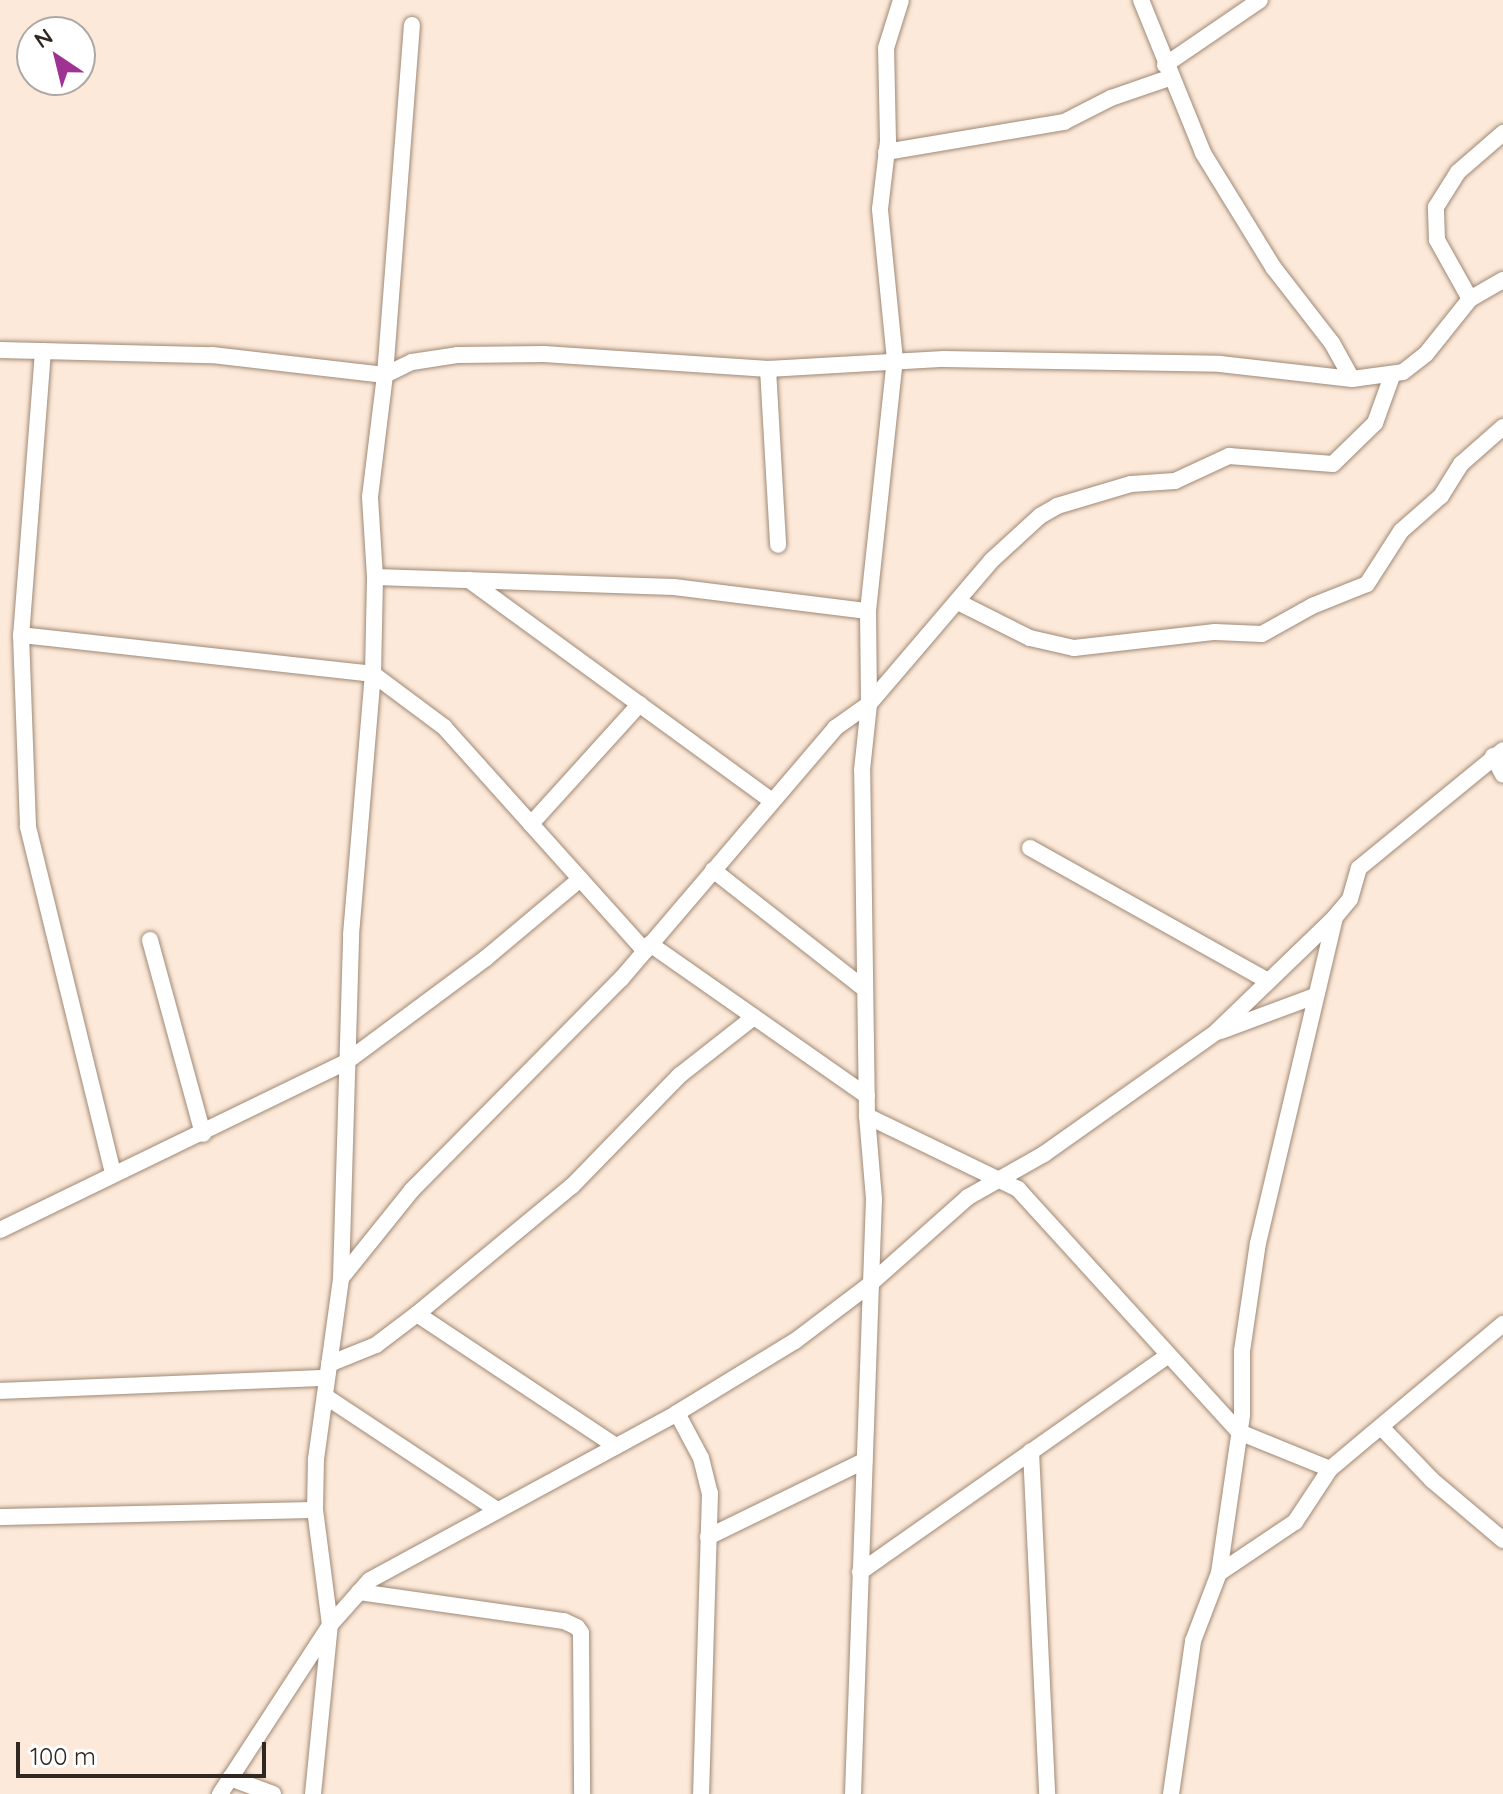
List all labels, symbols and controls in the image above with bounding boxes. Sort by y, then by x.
north arrow [16,16,96,96]
text: N [29,22,58,54]
scale bar [20,1726,270,1776]
text: 100 m [30,1741,96,1771]

